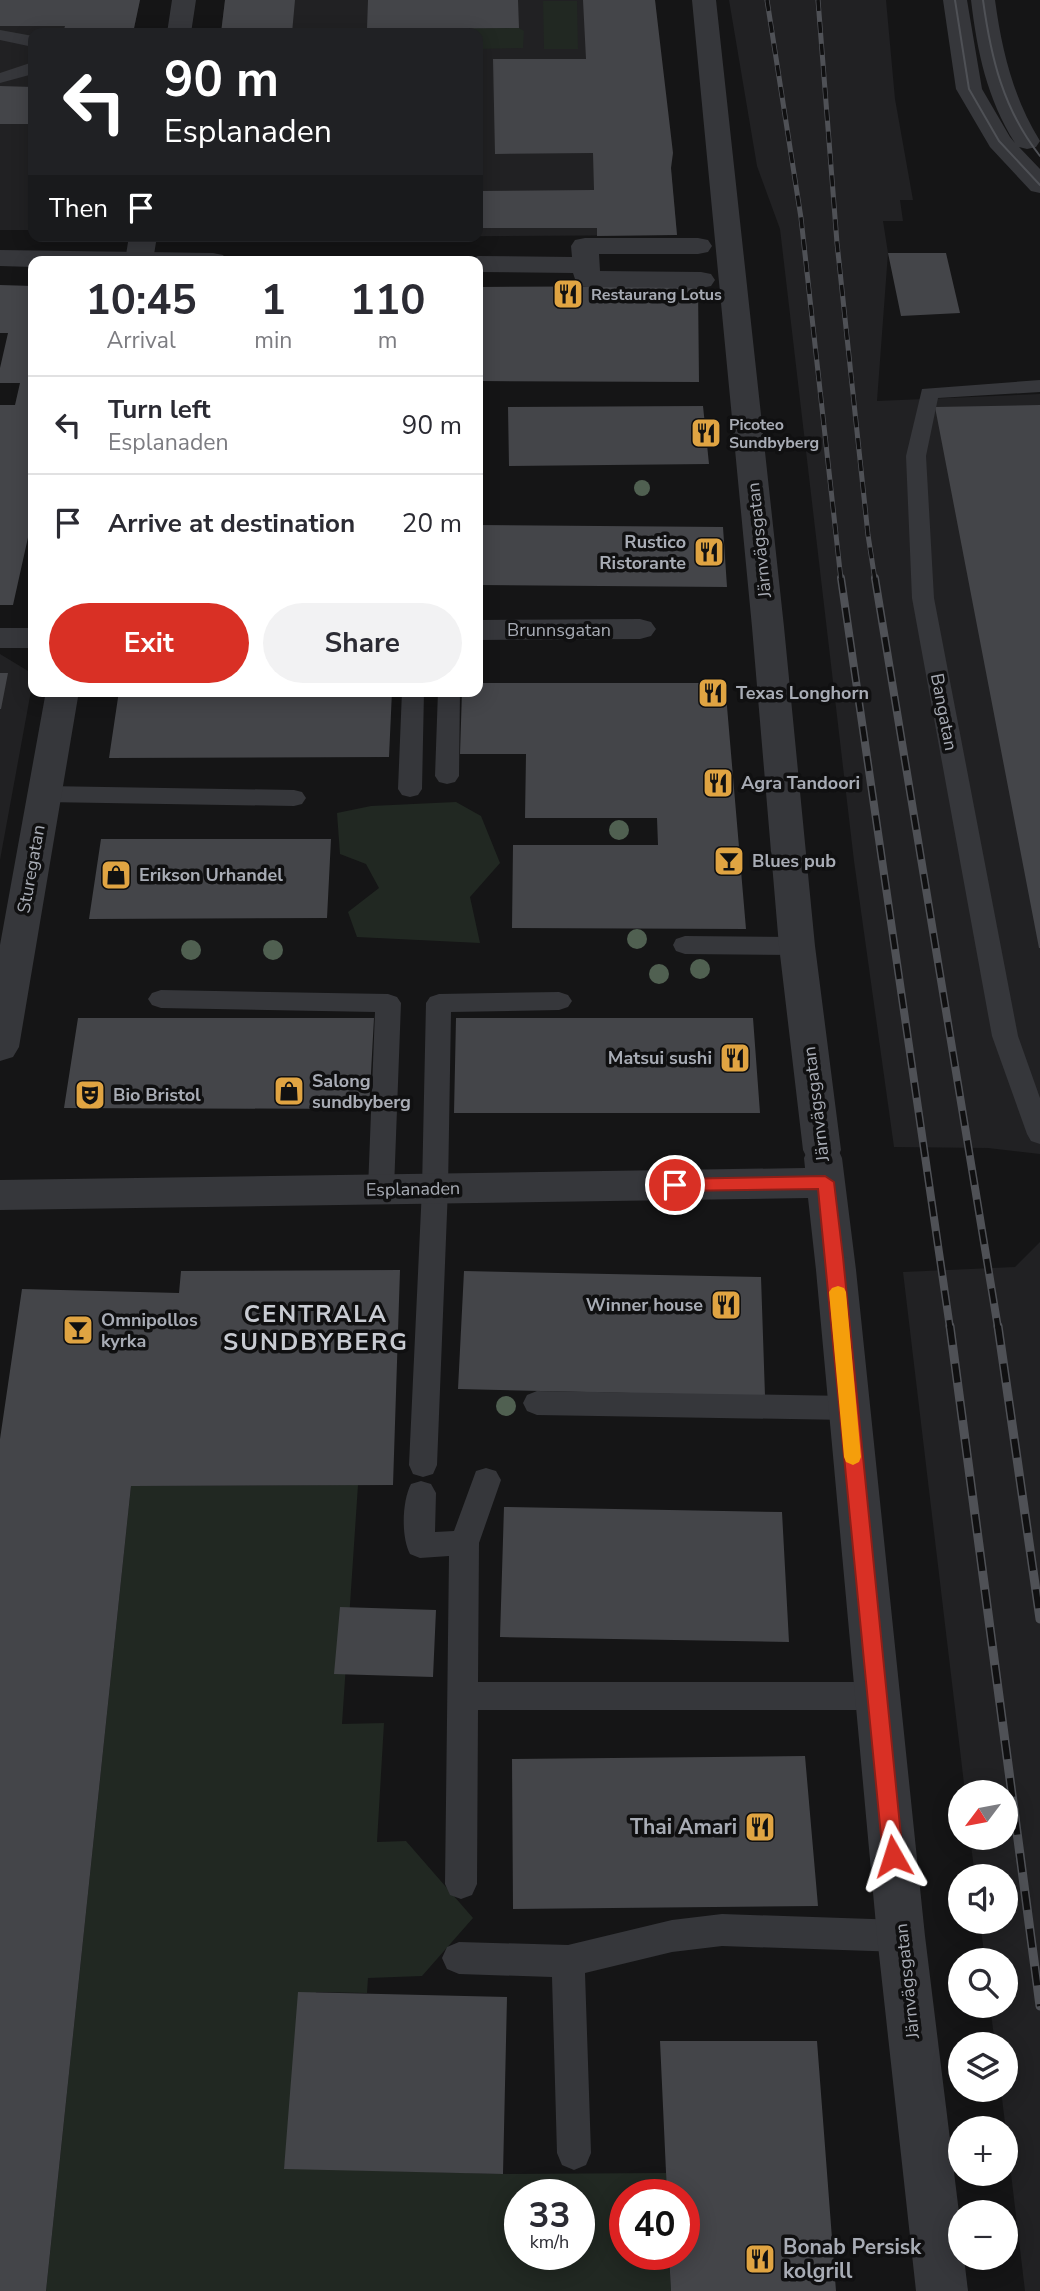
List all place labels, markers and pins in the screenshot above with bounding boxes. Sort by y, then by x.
restaurant icon: Restaurang Lotus [551,277,585,311]
place label: Restaurang Lotus [591,284,722,306]
place label: Picoteo Sundbyberg [729,414,819,454]
restaurant icon: Picoteo Sundbyberg [689,416,723,450]
place label: Rustico Ristorante [599,530,686,575]
restaurant icon: Rustico Ristorante [692,535,726,569]
restaurant icon: Texas Longhorn [696,676,730,710]
place label: Texas Longhorn [736,681,869,705]
restaurant icon: Agra Tandoori [701,766,735,800]
place label: Agra Tandoori [741,771,860,795]
bar icon: Blues pub [712,844,746,878]
place label: Blues pub [752,849,836,873]
shop icon: Erikson Urhandel [99,858,133,892]
place label: Erikson Urhandel [139,863,283,887]
restaurant icon: Matsui sushi [718,1041,752,1075]
place label: Matsui sushi [608,1046,712,1070]
place label: Salong sundbyberg [312,1069,411,1114]
shop icon: Salong sundbyberg [272,1074,306,1108]
theatre icon: Bio Bristol [73,1078,107,1112]
place label: Bio Bristol [113,1083,201,1107]
pin [645,1155,705,1215]
restaurant icon: Winner house [709,1288,743,1322]
place label: Winner house [586,1293,703,1317]
place label: Omnipollos kyrka [101,1308,198,1353]
bar icon: Omnipollos kyrka [61,1313,95,1347]
restaurant icon: Thai Amari [743,1810,777,1844]
place label: Thai Amari [630,1813,737,1841]
place label: Bonab Persisk kolgrill [783,2233,922,2285]
restaurant icon: Bonab Persisk kolgrill [743,2242,777,2276]

